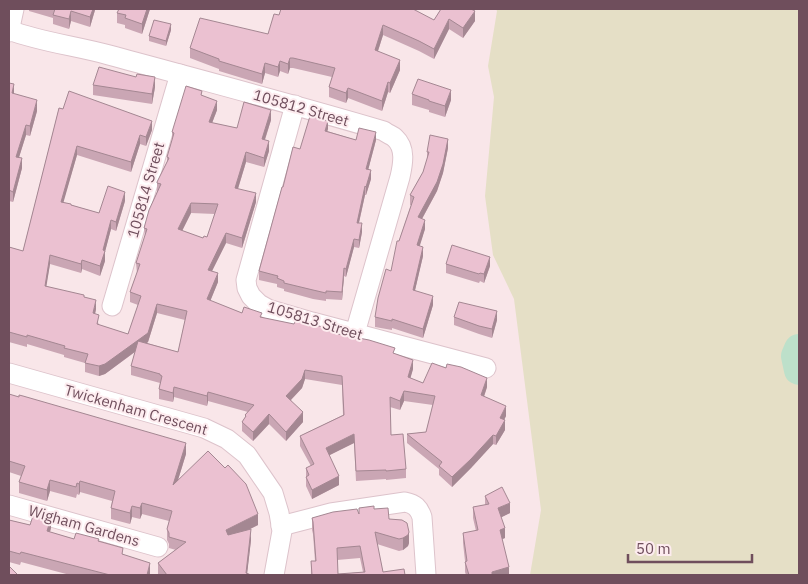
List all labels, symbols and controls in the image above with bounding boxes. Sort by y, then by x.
street label: 105812 Street [251,85,351,130]
street label: 105814 Street [123,140,168,240]
street label: 105813 Street [265,297,365,344]
street label: Twickenham Crescent [62,380,210,439]
street label: Wigham Gardens [26,501,142,550]
scale bar [628,532,752,564]
text: 50 m [636,539,671,558]

